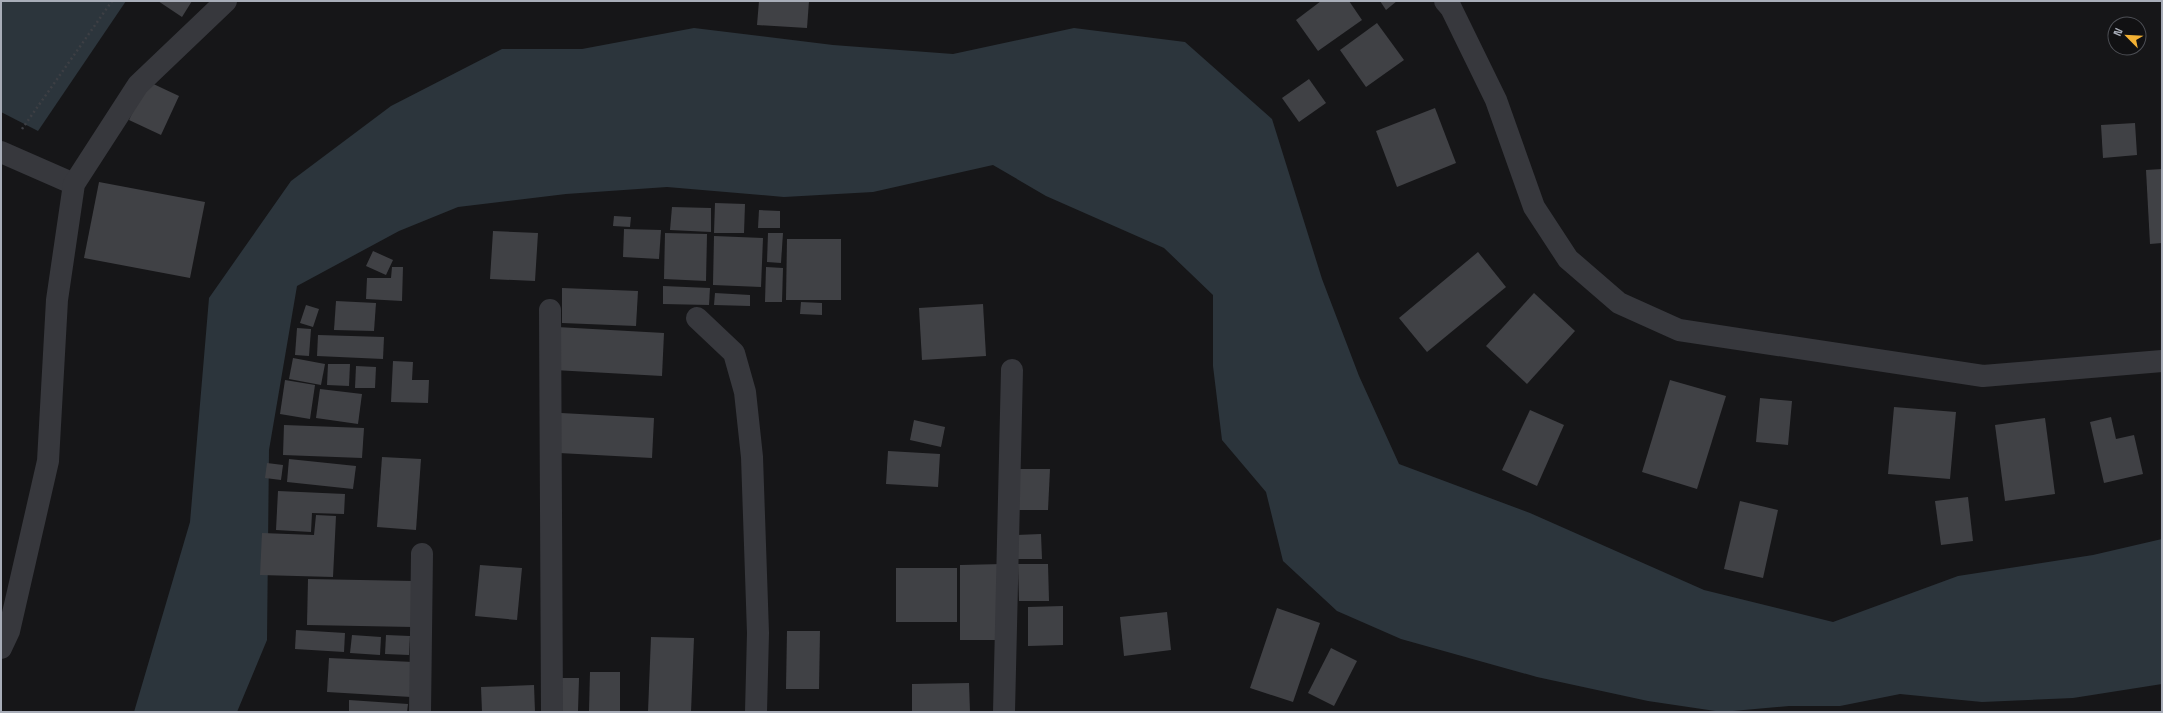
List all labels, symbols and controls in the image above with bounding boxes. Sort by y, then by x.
north arrow [2107,16,2147,56]
text: N [2110,26,2126,38]

